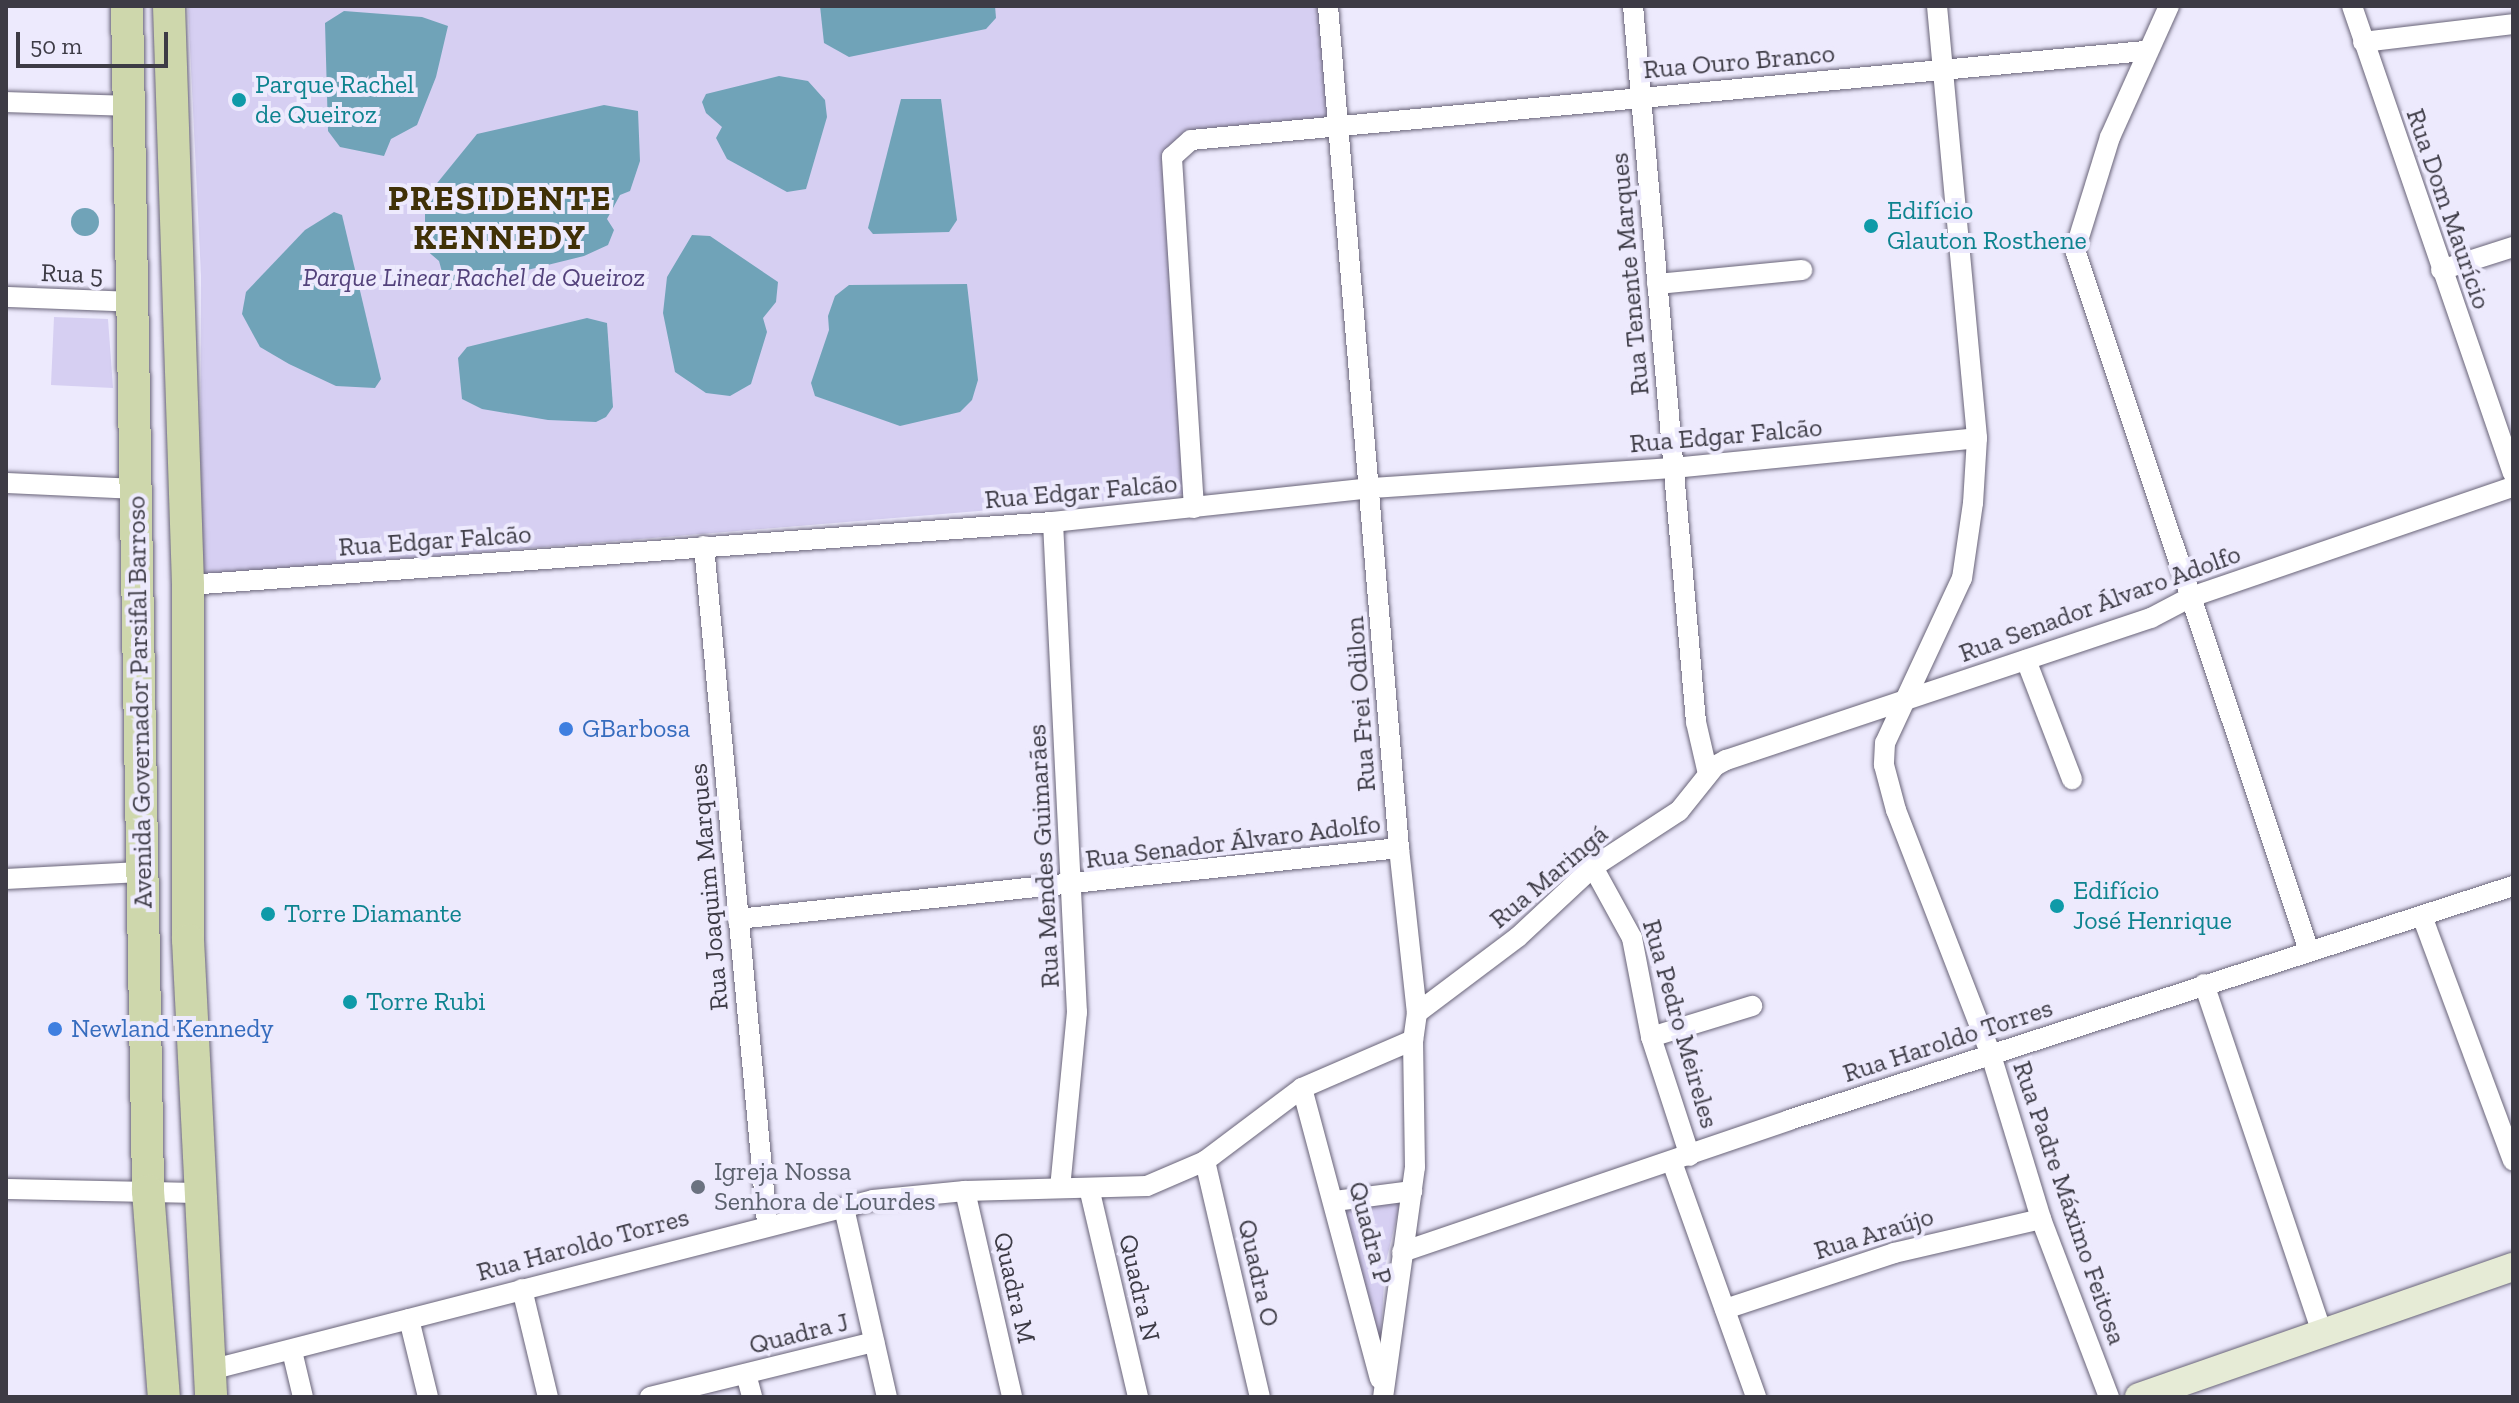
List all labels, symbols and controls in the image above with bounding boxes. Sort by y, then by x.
scale bar [20,16,172,66]
text: 50 m [30,31,82,60]
street label: Rua Ouro Branco [1642,38,1836,86]
place label: Parque Rachel de Queiroz [255,69,414,130]
marker: Parque Rachel de Queiroz [230,91,248,109]
street label: Rua Dom Maurício [2399,105,2497,313]
street label: Rua Tenente Marques [1604,151,1656,397]
district label: PRESIDENTE KENNEDY [388,178,612,258]
place label: Edifício Glauton Rosthene [1887,195,2087,256]
marker: Edifício Glauton Rosthene [1862,217,1880,235]
street label: Rua 5 [40,257,104,291]
park label: Parque Linear Rachel de Queiroz [303,262,645,294]
street label: Rua Edgar Falcão [1628,412,1824,460]
street label: Rua Edgar Falcão [983,468,1179,516]
street label: Avenida Governador Parsifal Barroso [121,495,159,909]
street label: Rua Edgar Falcão [337,519,533,563]
street label: Rua Senador Álvaro Adolfo [1954,538,2246,670]
street label: Rua Frei Odilon [1339,615,1383,793]
place label: GBarbosa [582,713,690,745]
marker: GBarbosa [557,720,575,738]
street label: Rua Mendes Guimarães [1022,723,1066,989]
street label: Rua Joaquim Marques [683,762,735,1012]
street label: Rua Senador Álvaro Adolfo [1083,808,1383,876]
street label: Rua Maringá [1484,819,1614,935]
place label: Edifício José Henrique [2073,875,2232,936]
marker: Edifício José Henrique [2048,897,2066,915]
place label: Torre Diamante [284,898,462,930]
marker: Torre Diamante [259,905,277,923]
street label: Rua Pedro Meireles [1635,916,1725,1132]
place label: Torre Rubi [366,986,486,1018]
street label: Rua Haroldo Torres [1839,992,2057,1090]
marker: Torre Rubi [341,993,359,1011]
place label: Newland Kennedy [71,1013,273,1045]
marker: Newland Kennedy [46,1020,64,1038]
street label: Rua Padre Máximo Feitosa [2006,1057,2132,1349]
place label: Igreja Nossa Senhora de Lourdes [714,1156,936,1218]
marker: Igreja Nossa Senhora de Lourdes [689,1178,707,1196]
street label: Quadra P [1341,1178,1399,1288]
street label: Rua Araújo [1810,1201,1938,1267]
street label: Rua Haroldo Torres [473,1202,693,1288]
street label: Quadra O [1231,1216,1285,1330]
street label: Quadra M [986,1230,1042,1346]
street label: Quadra N [1112,1231,1166,1345]
street label: Quadra J [746,1307,852,1361]

